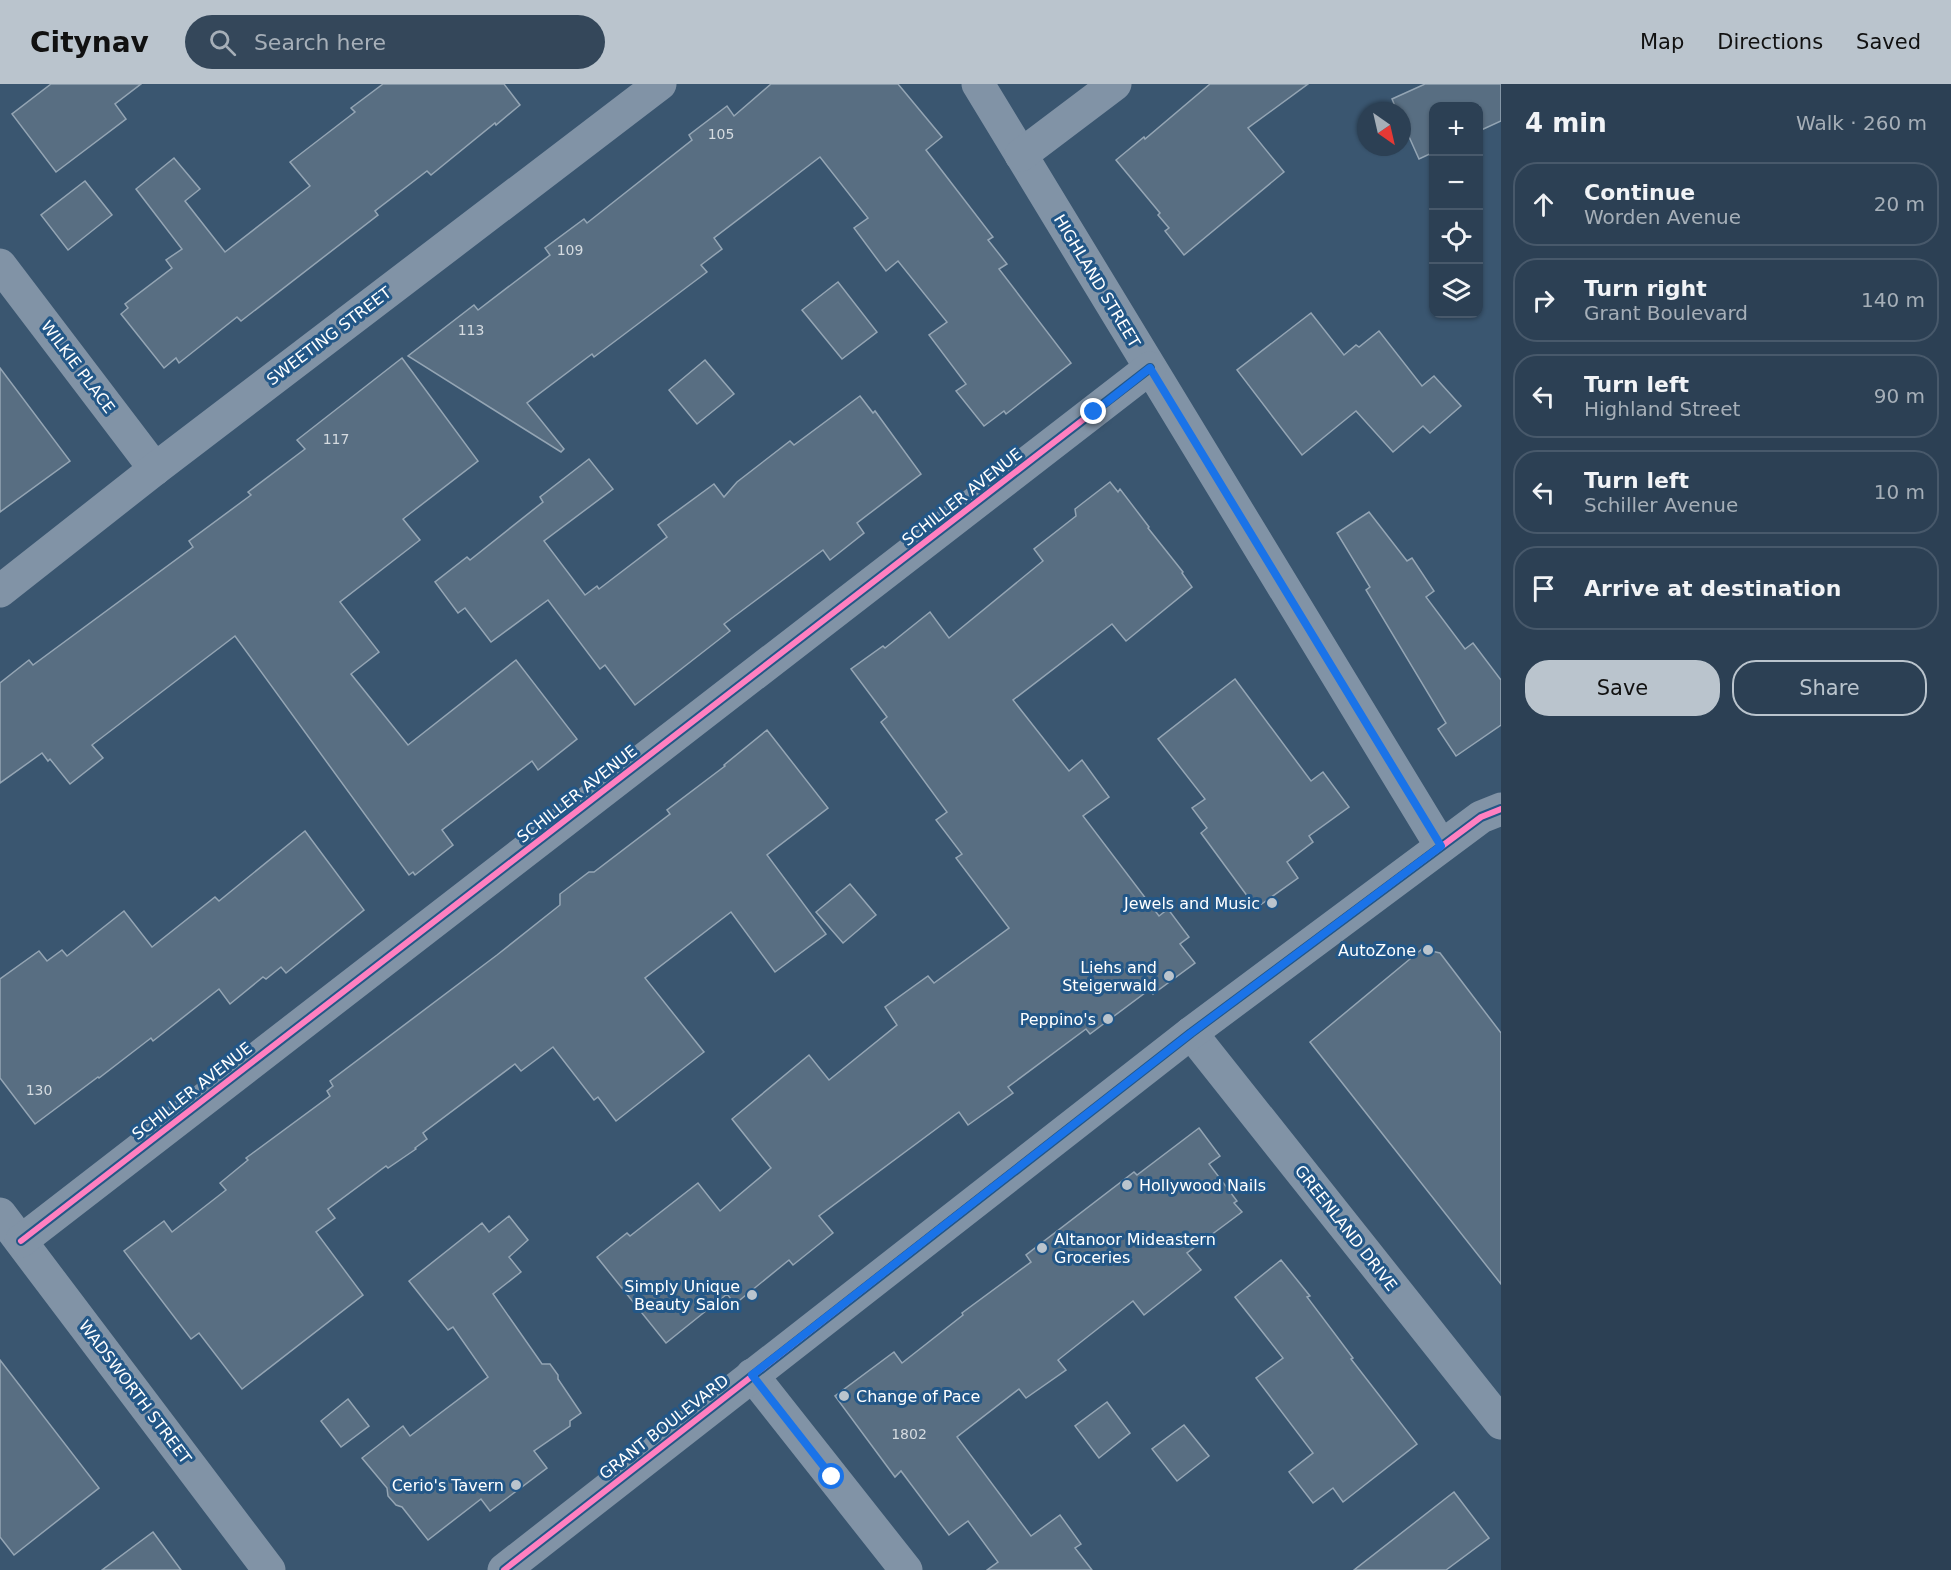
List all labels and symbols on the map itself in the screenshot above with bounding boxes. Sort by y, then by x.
north arrow [1357,102,1411,156]
house number: 105 [708,126,734,142]
street label: HIGHLAND STREET [1050,211,1144,351]
house number: 109 [557,242,583,258]
street label: SWEETING STREET [263,283,395,389]
street label: WILKIE PLACE [37,317,119,417]
house number: 113 [458,322,484,338]
route end [1080,398,1106,424]
house number: 117 [323,431,349,447]
street label: SCHILLER AVENUE [898,444,1026,550]
street label: SCHILLER AVENUE [513,741,641,847]
place label: Jewels and Music [1123,894,1260,913]
marker: Jewels and Music [1265,896,1279,910]
place label: AutoZone [1338,941,1416,960]
marker: AutoZone [1421,943,1435,957]
place label: Liehs and Steigerwald [1062,958,1157,995]
marker: Liehs and Steigerwald [1162,969,1176,983]
place label: Peppino's [1020,1010,1096,1029]
marker: Peppino's [1101,1012,1115,1026]
street label: SCHILLER AVENUE [128,1038,256,1144]
house number: 130 [26,1082,52,1098]
street label: GREENLAND DRIVE [1291,1161,1401,1295]
place label: Hollywood Nails [1139,1176,1266,1195]
marker: Hollywood Nails [1120,1178,1134,1192]
place label: Altanoor Mideastern Groceries [1054,1230,1216,1267]
marker: Altanoor Mideastern Groceries [1035,1241,1049,1255]
place label: Simply Unique Beauty Salon [624,1277,740,1314]
marker: Simply Unique Beauty Salon [745,1288,759,1302]
street label: WADSWORTH STREET [75,1317,195,1468]
street label: GRANT BOULEVARD [596,1371,732,1483]
place label: Change of Pace [856,1387,980,1406]
marker: Change of Pace [837,1389,851,1403]
house number: 1802 [891,1426,927,1442]
route start [818,1463,844,1489]
place label: Cerio's Tavern [392,1476,504,1495]
marker: Cerio's Tavern [509,1478,523,1492]

